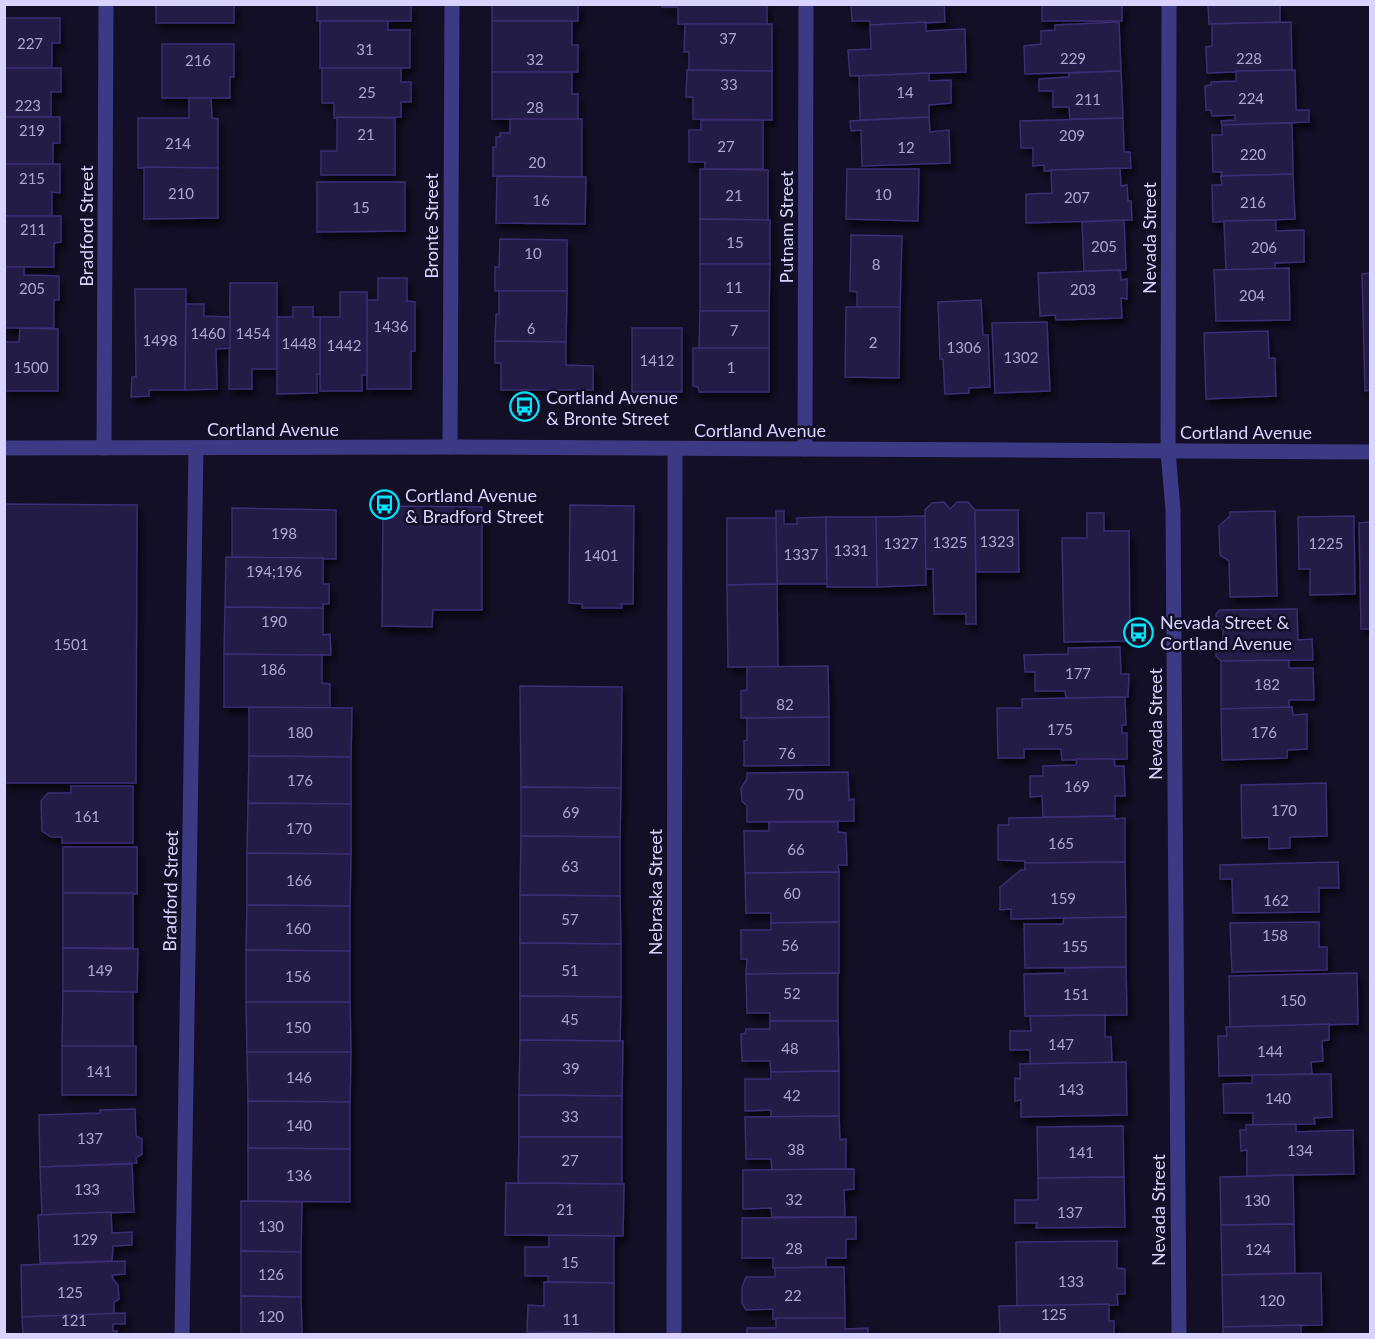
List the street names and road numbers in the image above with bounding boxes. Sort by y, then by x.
street label: Bradford Street [75,165,97,287]
street label: Putnam Street [775,170,797,284]
street label: Bronte Street [420,173,442,279]
street label: Nevada Street [1138,182,1160,294]
street label: Cortland Avenue [207,418,339,440]
street label: Cortland Avenue [694,419,826,441]
street label: Cortland Avenue [1180,421,1312,443]
street label: Nevada Street [1144,668,1166,780]
street label: Nebraska Street [644,828,666,955]
street label: Bradford Street [158,830,182,952]
street label: Nevada Street [1147,1154,1169,1266]

